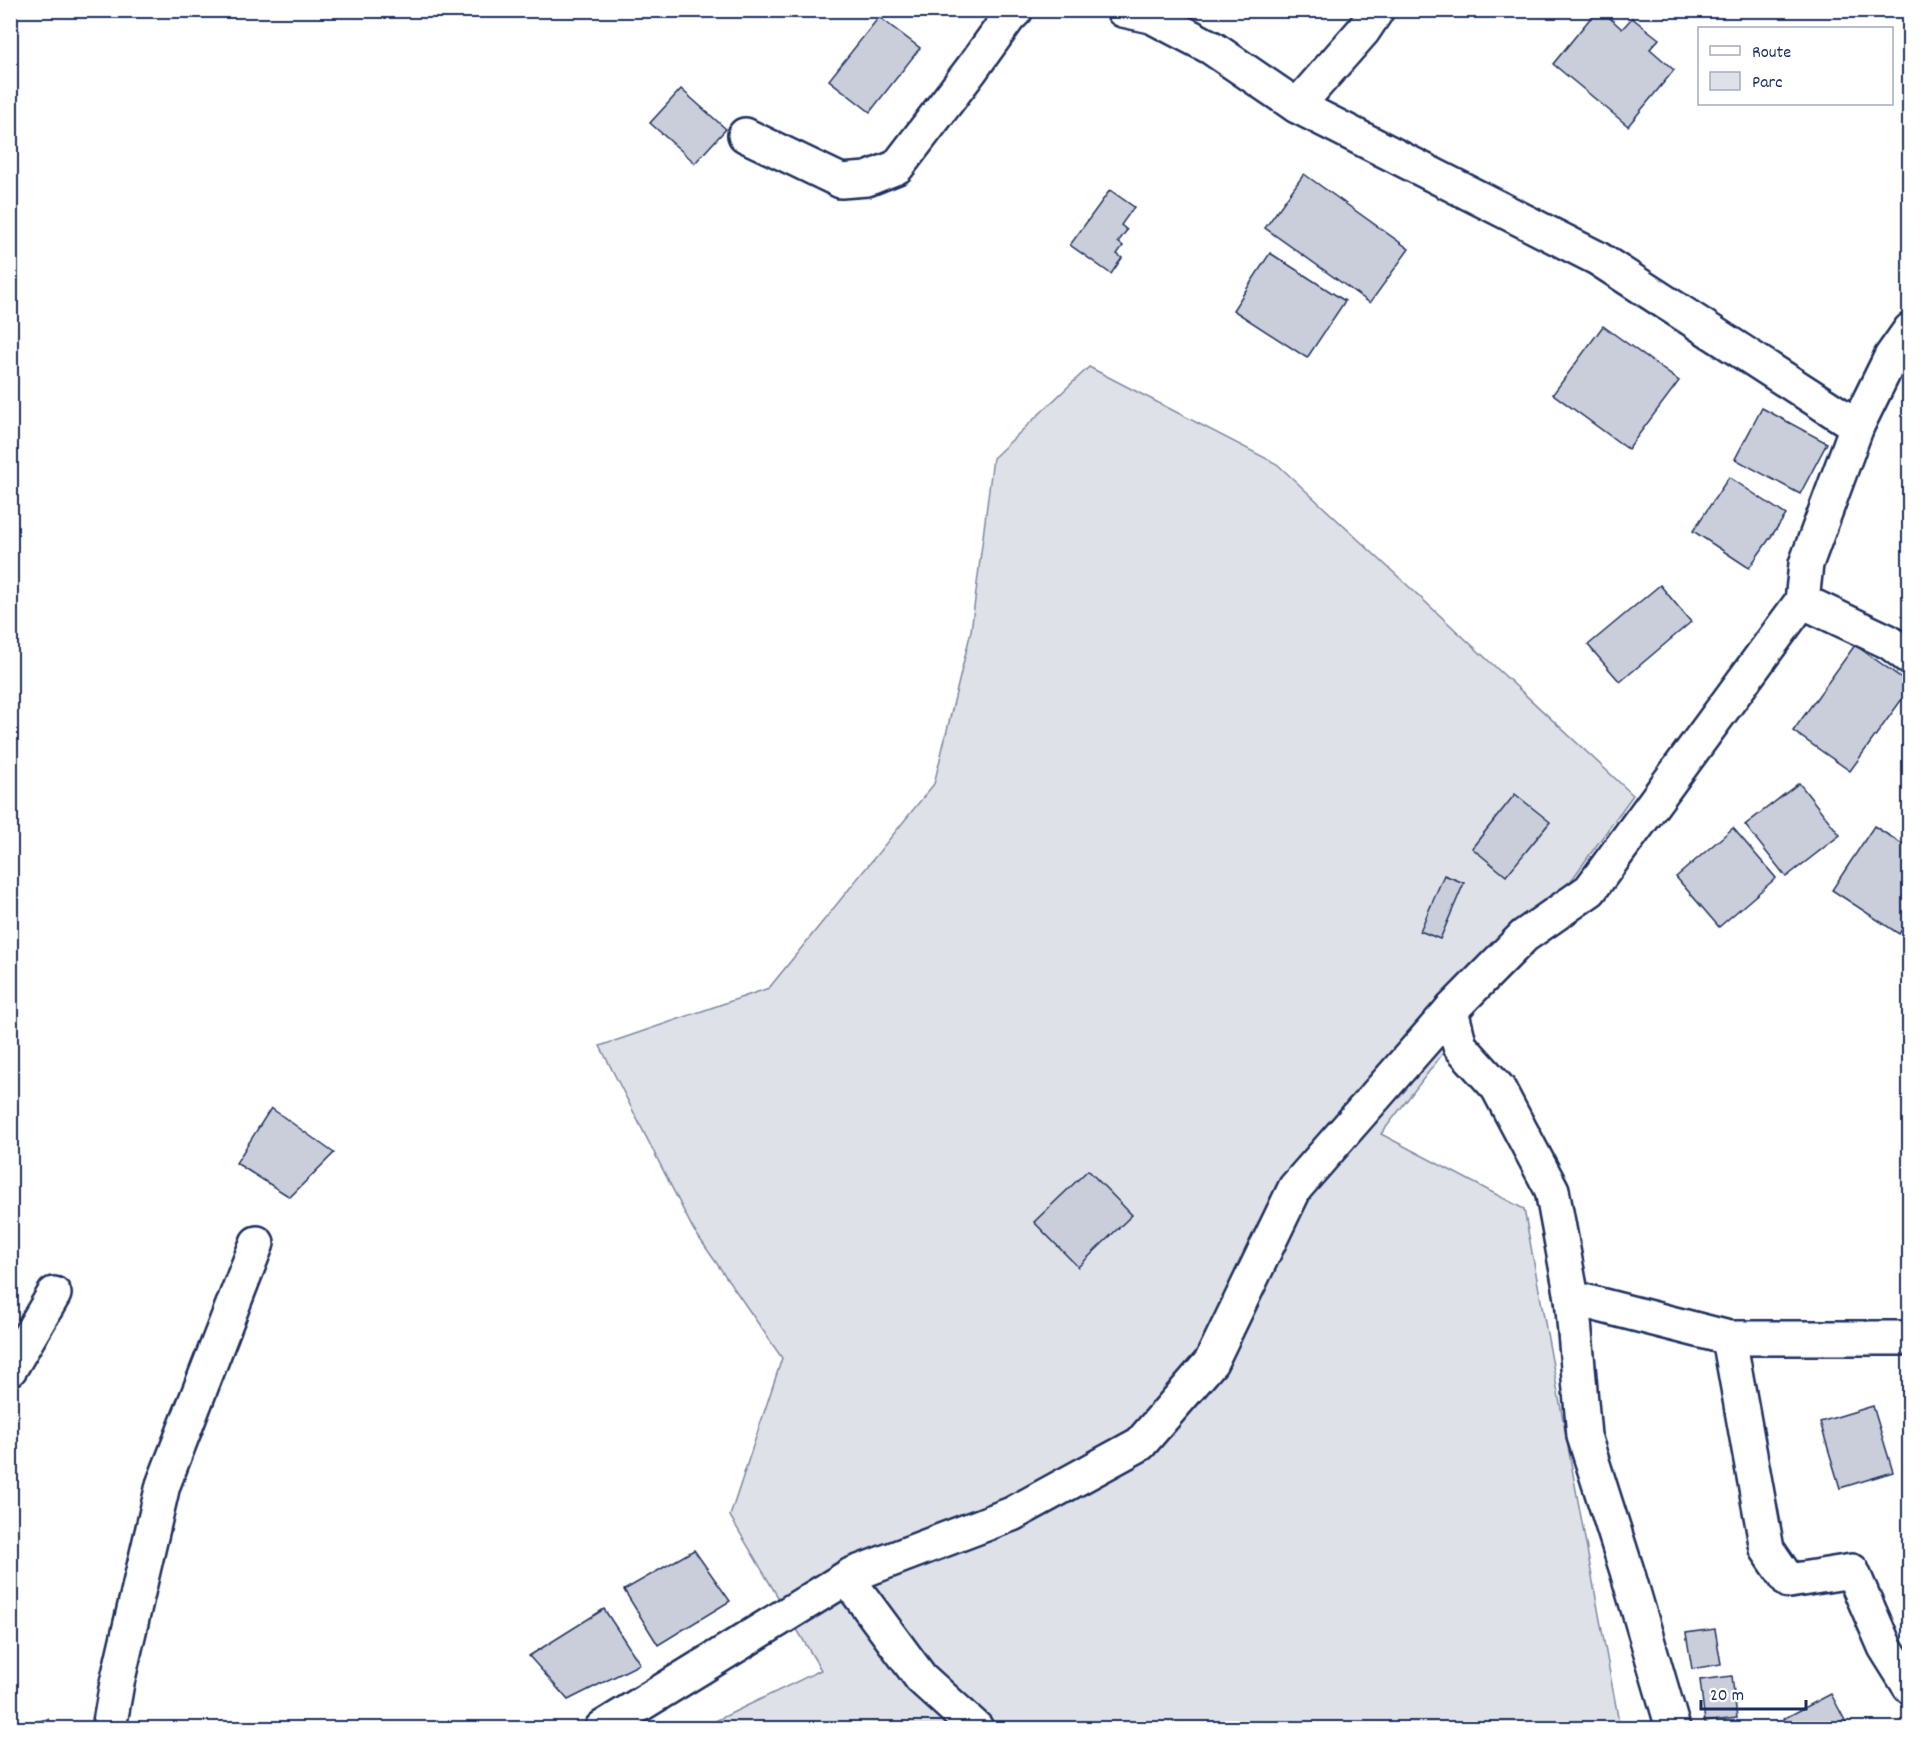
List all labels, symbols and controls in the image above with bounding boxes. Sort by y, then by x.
legend [1698,27,1893,105]
text: Route [1752,41,1791,66]
text: Parc [1752,71,1783,96]
scale bar [1701,1673,1806,1711]
text: 20 m [1710,1684,1744,1709]

